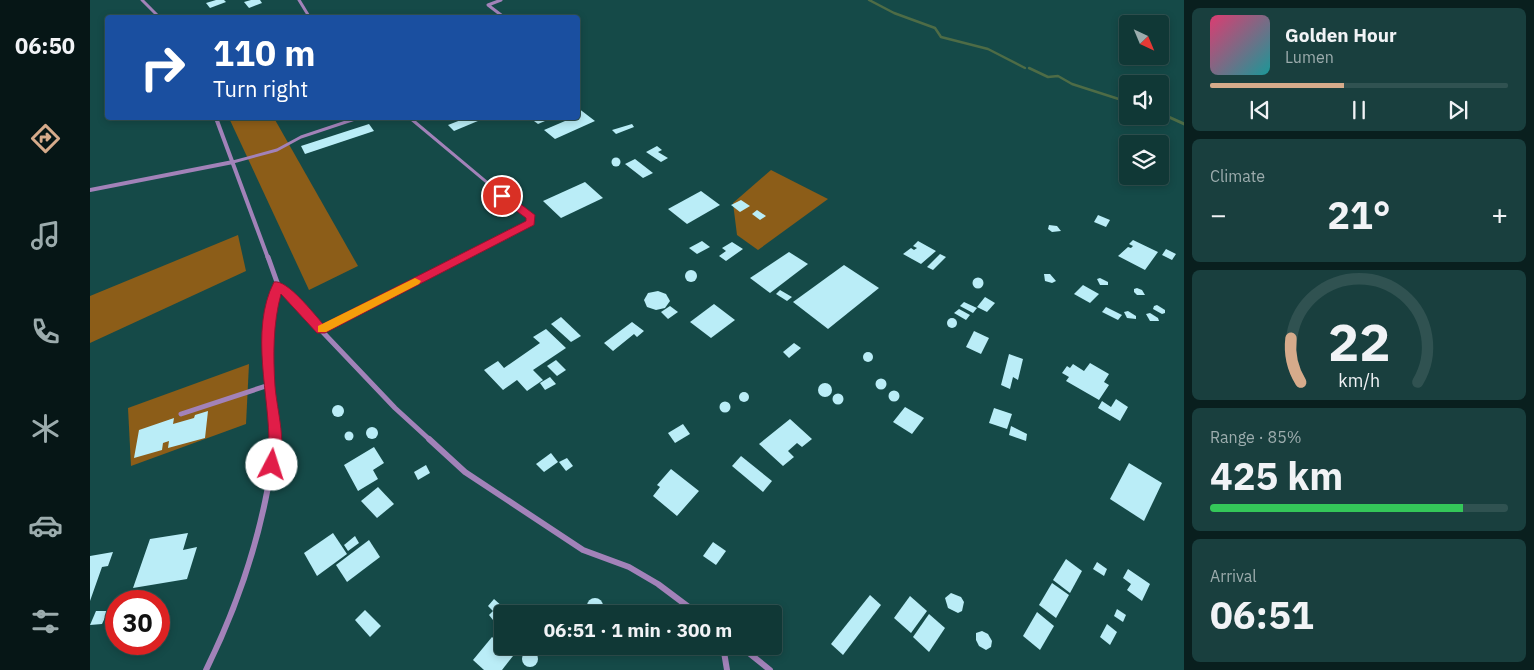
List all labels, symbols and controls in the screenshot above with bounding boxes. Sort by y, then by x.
north arrow [1119,15,1169,65]
map controls [1119,15,1169,185]
text: Golden Hour [1285,23,1397,47]
text: 110 m [213,30,316,76]
text: 06:50 [15,31,75,60]
icon: right [130,35,195,100]
text: Lumen [1285,47,1334,67]
text: Turn right [213,74,308,103]
button: sound [1119,75,1169,125]
icon: previous [1246,96,1274,124]
icon: pause [1345,96,1373,124]
icon: next [1444,96,1472,124]
icon: directions [28,121,63,156]
button: layers [1119,135,1169,185]
text: Climate [1210,166,1265,186]
pin [481,175,523,217]
icon: arrive [488,182,516,210]
text: 21° [1327,190,1391,239]
text: − [1210,196,1227,233]
text: + [1491,196,1508,233]
icon: music [28,218,63,253]
text: 22 [1328,308,1390,375]
icon: phone [28,314,63,349]
text: km/h [1338,369,1380,392]
icon: climate [28,411,63,446]
text: Range · 85% [1210,427,1302,447]
position arrow [245,438,297,490]
text: 425 km [1210,451,1343,500]
icon: car [28,508,63,543]
text: Arrival [1210,566,1257,586]
speed limit sign: 30 [105,590,170,655]
text: 06:51 [1210,590,1314,639]
icon: filters [28,604,63,639]
text: 06:51 · 1 min · 300 m [544,618,732,642]

